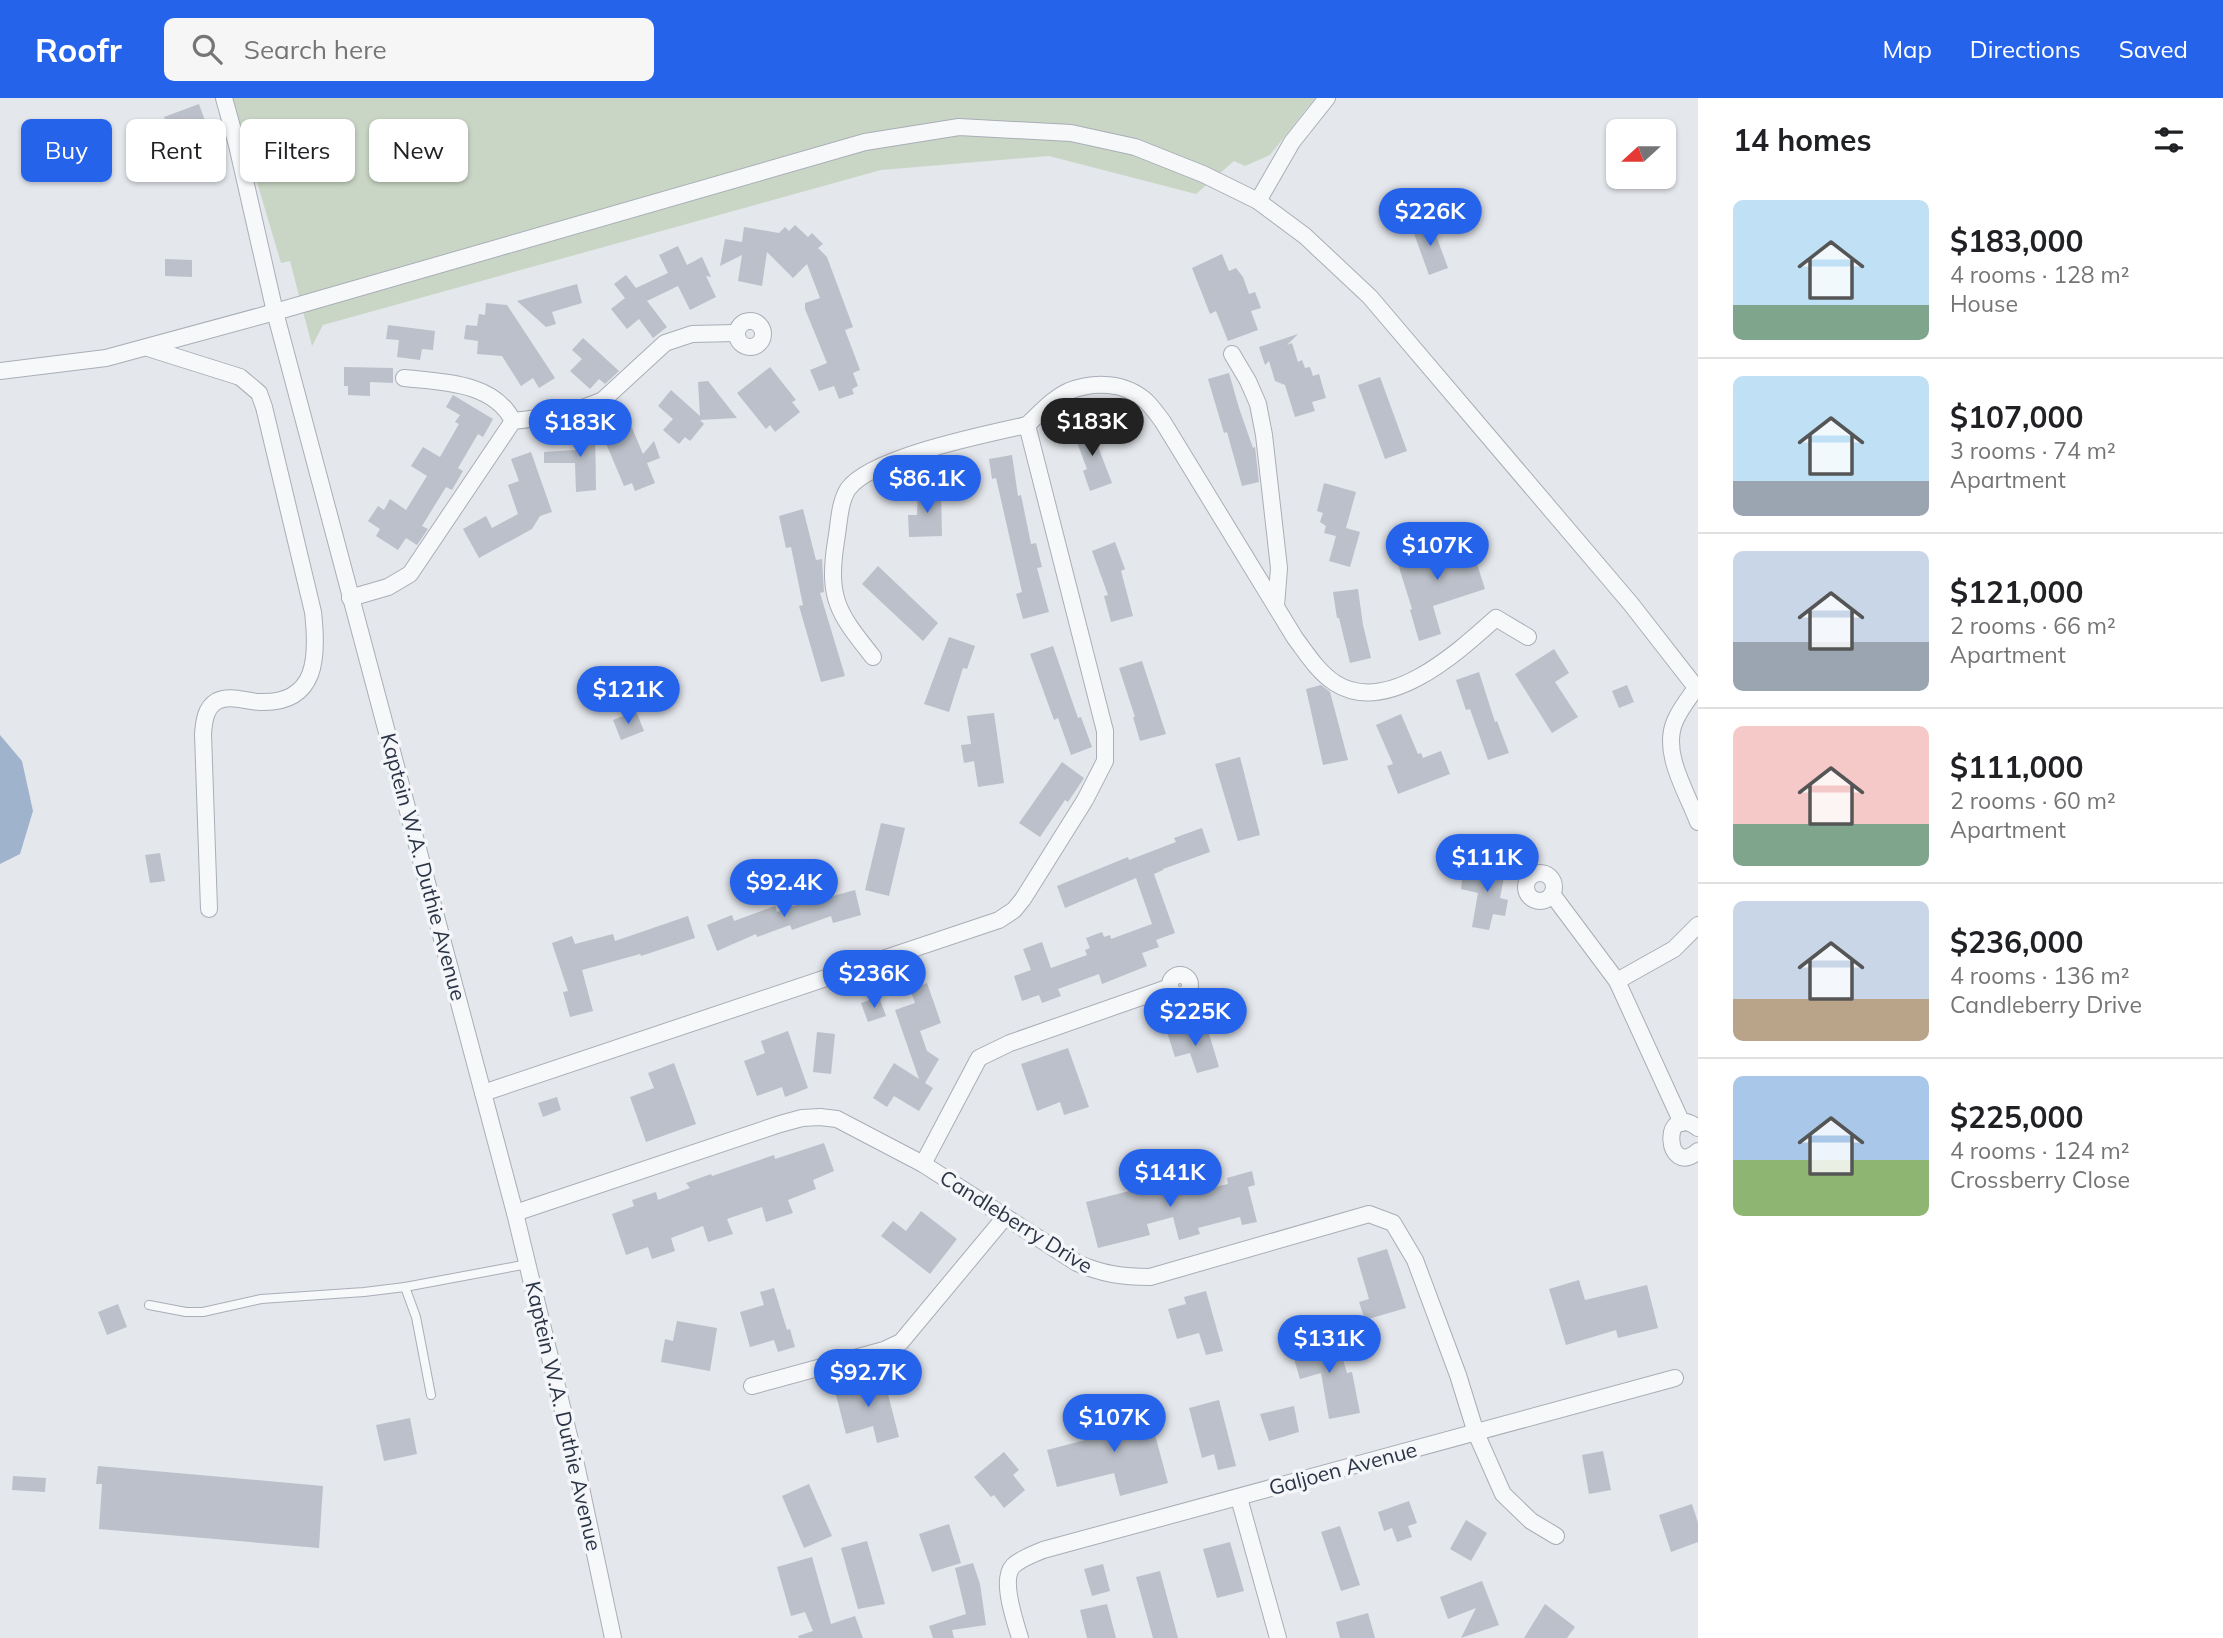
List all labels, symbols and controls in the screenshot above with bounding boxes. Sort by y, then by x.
search box [164,18,654,81]
text: Roofr [35,29,122,70]
icon: search [188,30,226,68]
text: Search here [244,33,387,66]
text: Map [1882,34,1932,64]
text: Directions [1970,34,2081,64]
text: Saved [2119,34,2188,64]
chip: Buy [21,119,112,182]
chip: Rent [126,119,226,182]
chip: Filters [240,119,355,182]
chip: New [369,119,468,182]
north arrow [1606,119,1676,189]
map controls [1606,119,1676,189]
text: 14 homes [1733,121,1872,159]
icon: filters [2150,121,2188,159]
pin: $226K [1381,188,1479,248]
text: $226K [1395,196,1465,225]
text: $183,000 [1950,222,2083,260]
icon: home [1789,228,1873,312]
text: 4 rooms · 128 m² [1950,260,2130,289]
text: House [1950,289,2018,318]
pin: $183K [1043,398,1141,458]
text: $107,000 [1950,398,2083,436]
pin: $183K [531,400,629,459]
icon: home [1789,404,1873,488]
text: $183K [1057,406,1127,435]
text: $183K [545,407,615,436]
text: 3 rooms · 74 m² [1950,436,2116,465]
pin: $86.1K [870,456,984,515]
text: $86.1K [889,463,965,492]
text: Apartment [1950,465,2066,494]
pin: $107K [1388,522,1486,582]
text: $107K [1402,530,1472,559]
text: $121,000 [1950,573,2083,611]
icon: home [1789,579,1873,663]
text: 2 rooms · 66 m² [1950,611,2116,640]
text: Apartment [1950,640,2066,669]
pin: $121K [579,666,677,726]
text: $121K [593,674,663,703]
street label: Kaptein W.A. Duthie Avenue [376,730,472,1003]
text: $111,000 [1950,748,2083,786]
icon: home [1789,754,1873,838]
text: 2 rooms · 60 m² [1950,786,2116,815]
text: Apartment [1950,815,2066,844]
pin: $111K [1438,834,1536,894]
text: $111K [1452,842,1522,871]
pin: $92.4K [727,860,841,919]
text: $92.4K [746,867,822,896]
text: $236,000 [1950,923,2083,961]
icon: home [1789,929,1873,1013]
pin: $236K [825,950,923,1010]
text: $236K [839,958,909,987]
text: 4 rooms · 136 m² [1950,961,2130,990]
pin: $225K [1146,988,1244,1048]
text: Candleberry Drive [1950,990,2142,1019]
text: $225K [1160,996,1230,1025]
text: $225,000 [1950,1098,2083,1136]
icon: home [1789,1104,1873,1188]
text: 4 rooms · 124 m² [1950,1136,2130,1165]
pin: $141K [1121,1150,1219,1209]
text: $141K [1135,1157,1205,1186]
street label: Candleberry Drive [935,1164,1098,1279]
text: Crossberry Close [1950,1165,2130,1194]
street label: Kaptein W.A. Duthie Avenue [520,1278,608,1553]
pin: $131K [1280,1316,1378,1375]
text: $131K [1294,1323,1364,1352]
pin: $92.7K [811,1350,925,1409]
text: $92.7K [830,1357,906,1386]
pin: $107K [1065,1394,1163,1454]
text: $107K [1079,1402,1149,1431]
street label: Galjoen Avenue [1266,1436,1420,1500]

